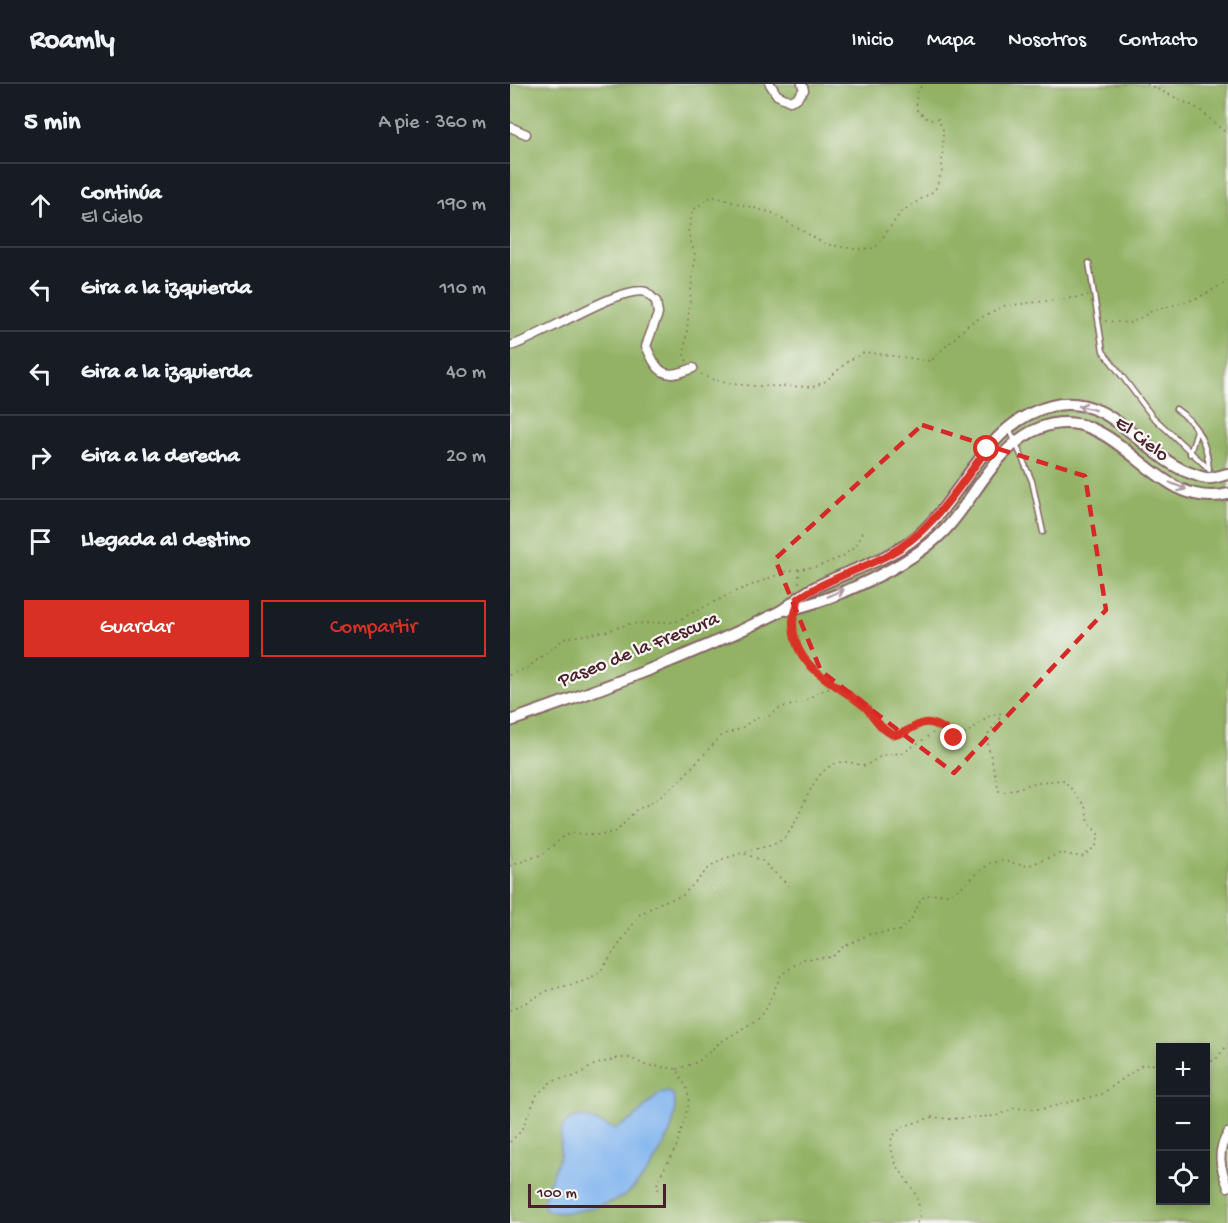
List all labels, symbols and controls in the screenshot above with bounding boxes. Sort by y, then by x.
text: Roamly [30,25,115,58]
text: Inicio [852,29,894,54]
text: Mapa [927,29,975,54]
text: Nosotros [1008,29,1086,54]
text: Contacto [1119,29,1198,54]
text: 5 min [24,108,80,139]
text: A pie · 360 m [378,112,486,135]
text: Continúa [81,181,162,207]
icon: ahead [24,189,57,222]
text: 190 m [438,194,486,217]
text: El Cielo [81,207,143,230]
icon: left [24,273,57,306]
text: Gira a la izquierda [81,276,252,302]
text: 110 m [440,278,486,301]
icon: left [24,357,57,390]
text: Gira a la izquierda [81,360,252,386]
text: 40 m [446,362,486,385]
one-way arrow [1077,402,1096,414]
street label: El Cielo [1109,412,1173,468]
route start [973,435,999,461]
icon: right [24,441,57,474]
text: Gira a la derecha [81,444,239,470]
text: 20 m [446,446,486,469]
one-way arrow [1168,481,1186,492]
icon: arrive [24,525,57,558]
text: Llegada al destino [81,528,251,554]
one-way arrow [826,587,844,599]
button: Guardar [24,600,249,657]
button: Compartir [261,600,486,657]
street label: Paseo de la Frescura [554,608,724,694]
route end [940,724,966,750]
map controls [1156,1043,1210,1205]
button: + [1156,1043,1210,1097]
button: − [1156,1097,1210,1151]
button: locate [1156,1151,1210,1205]
scale bar [528,1181,666,1208]
text: 100 m [537,1185,577,1204]

